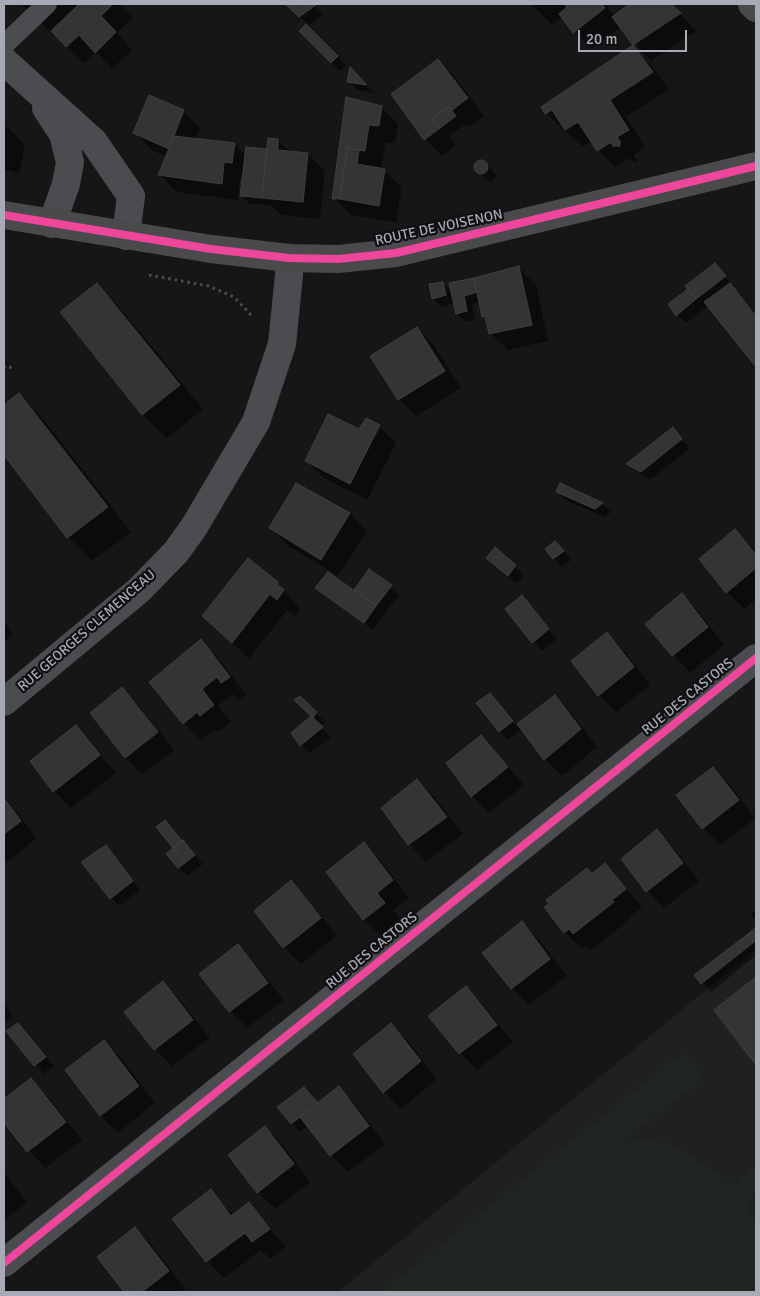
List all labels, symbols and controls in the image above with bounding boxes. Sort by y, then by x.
scale bar [580,20,689,52]
text: 20 m [586,30,617,48]
street label: ROUTE DE VOISENON [374,206,504,250]
street label: RUE GEORGES CLEMENCEAU [15,567,159,695]
street label: RUE DES CASTORS [639,655,737,739]
street label: RUE DES CASTORS [323,909,421,993]

